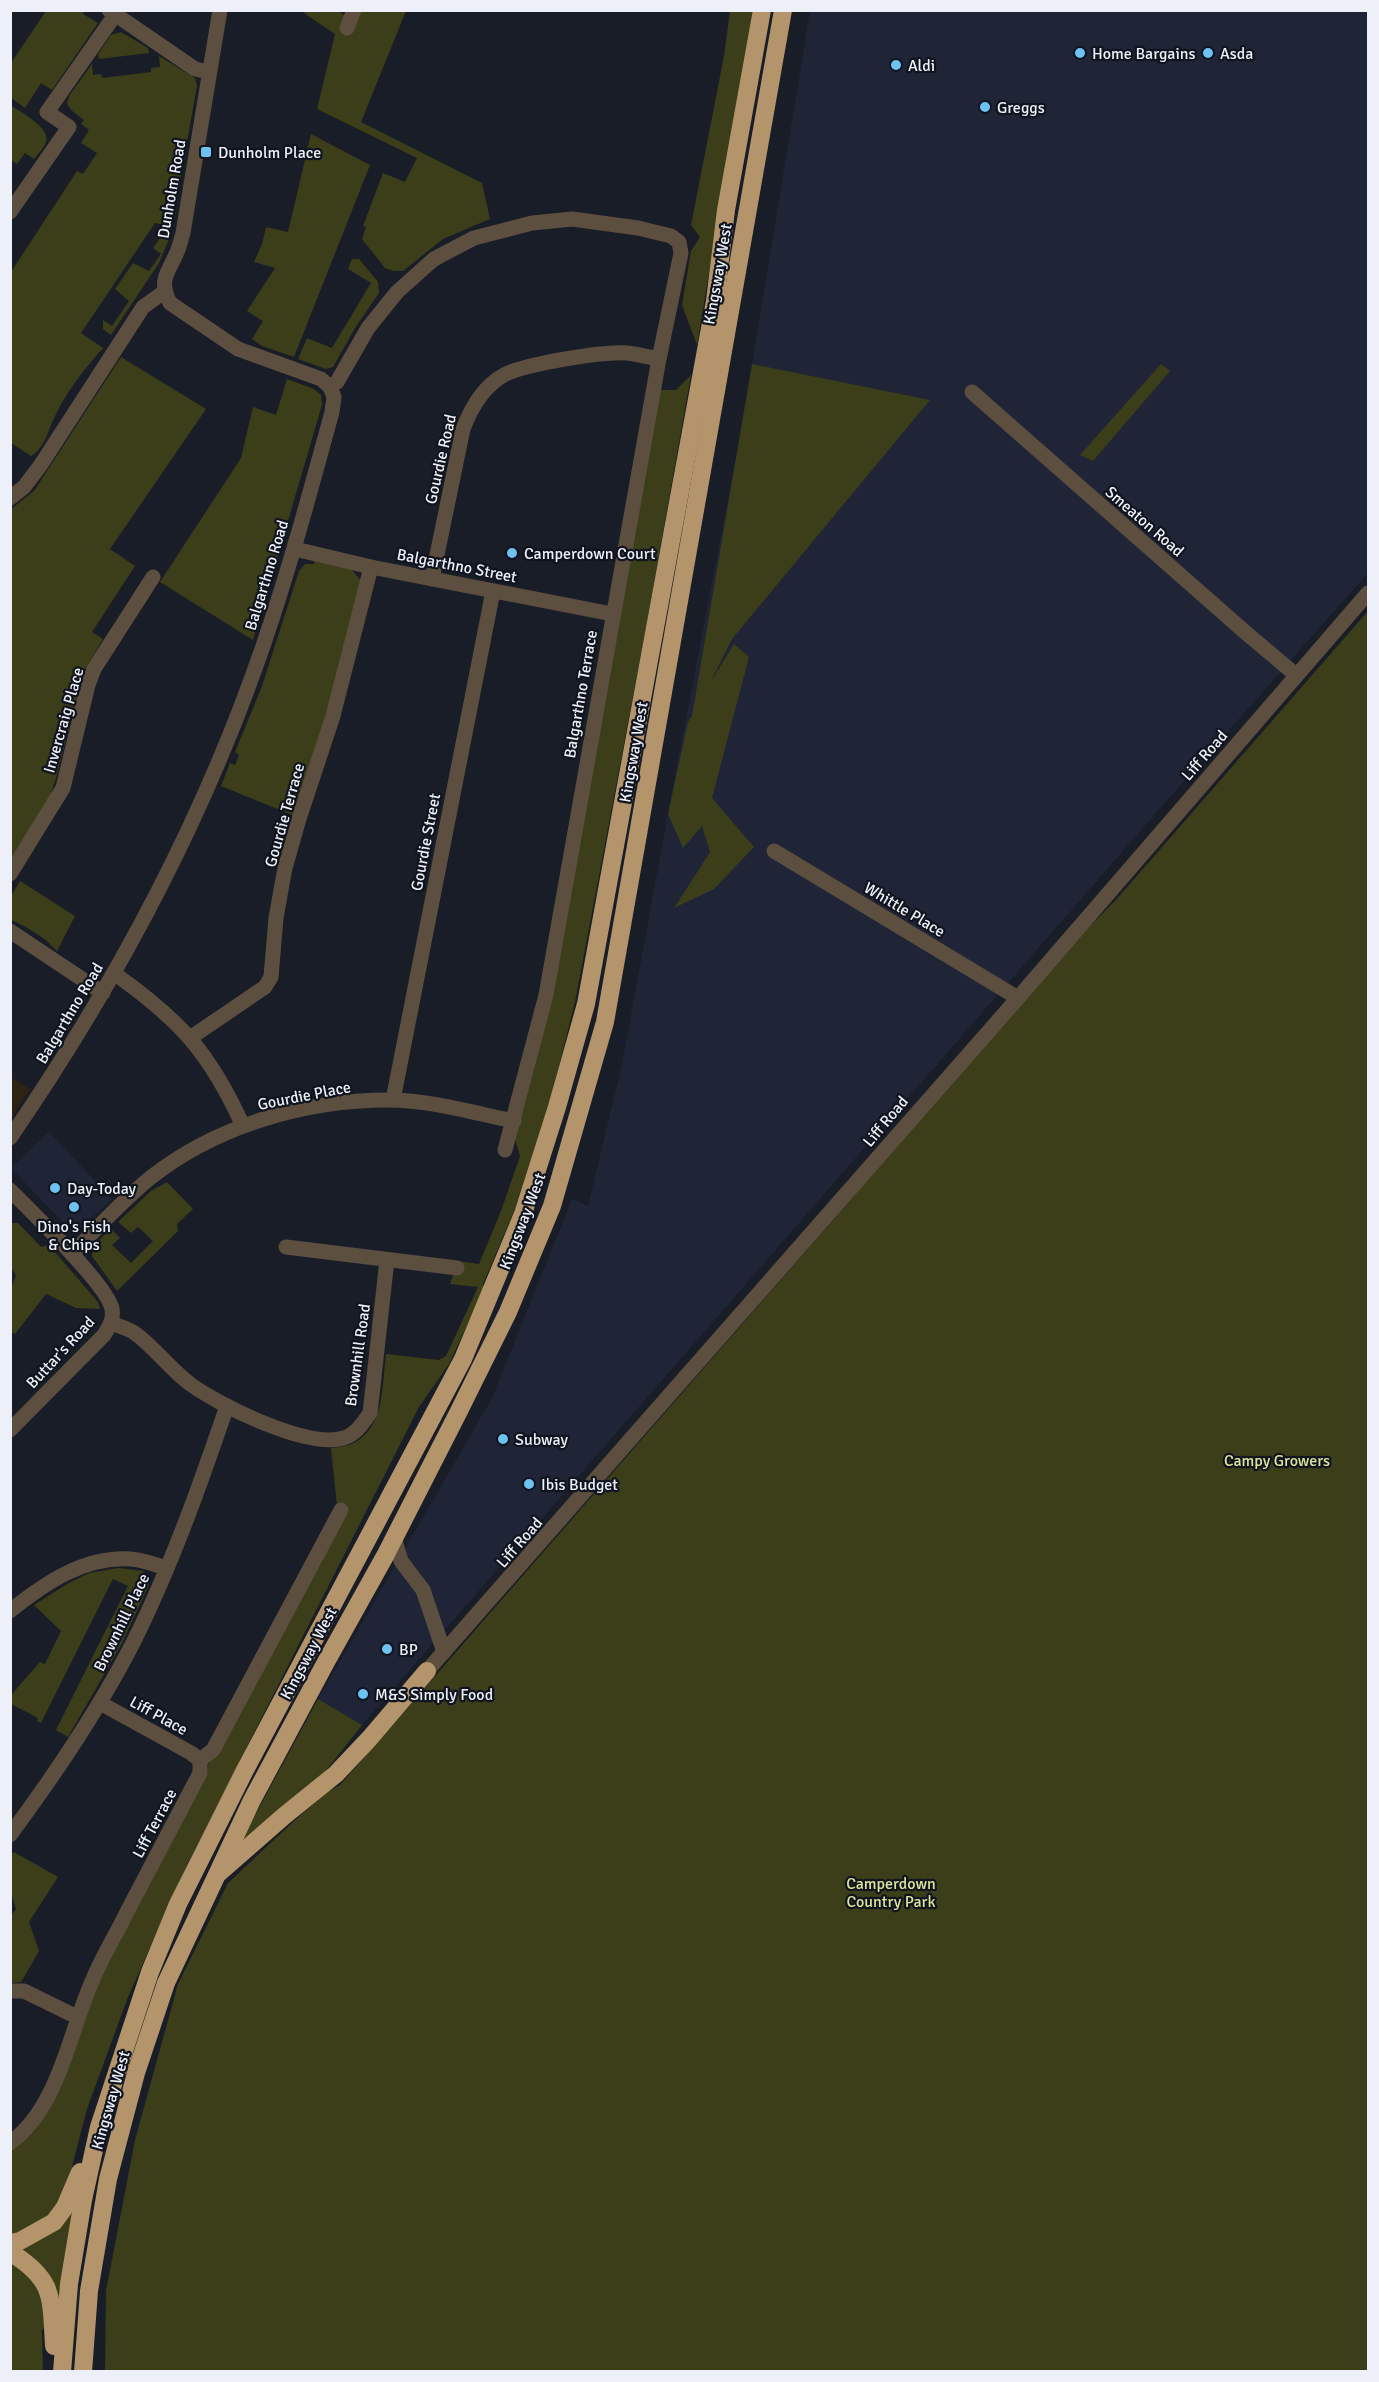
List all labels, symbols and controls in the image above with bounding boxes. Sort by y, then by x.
place label: Home Bargains [1092,44,1196,64]
place label: Asda [1220,44,1253,64]
marker: Home Bargains [1073,46,1087,60]
marker: Asda [1201,46,1215,60]
place label: Aldi [908,56,935,76]
marker: Aldi [889,58,903,72]
place label: Greggs [997,98,1045,118]
marker: Greggs [978,100,992,114]
street label: Dunholm Road [153,138,191,240]
place label: Dunholm Place [218,143,321,163]
marker: Dunholm Place [199,145,213,159]
street label: Kingsway West [699,222,737,326]
street label: Gourdie Road [421,412,461,506]
street label: Smeaton Road [1101,482,1188,561]
street label: Balgarthno Road [241,518,293,633]
place label: Camperdown Court [524,544,656,564]
street label: Balgarthno Street [395,545,519,587]
marker: Camperdown Court [505,546,519,560]
street label: Balgarthno Terrace [560,629,602,760]
street label: Invercraig Place [39,665,89,775]
street label: Kingsway West [615,700,653,804]
street label: Liff Road [1177,726,1232,785]
street label: Gourdie Terrace [261,761,309,870]
street label: Gourdie Street [407,791,445,893]
street label: Whittle Place [860,878,949,942]
street label: Balgarthno Road [32,959,108,1068]
street label: Gourdie Place [256,1077,353,1115]
street label: Liff Road [859,1092,913,1151]
street label: Kingsway West [495,1170,551,1273]
place label: Day-Today [67,1179,137,1199]
marker: Day-Today [48,1181,62,1195]
marker: Dino's Fish & Chips [67,1200,81,1214]
place label: Dino's Fish & Chips [37,1217,111,1255]
street label: Brownhill Road [341,1302,375,1408]
street label: Buttar's Road [22,1312,99,1393]
place label: Subway [515,1430,568,1450]
marker: Subway [496,1432,510,1446]
park label: Campy Growers [1224,1451,1330,1471]
place label: Ibis Budget [541,1475,618,1495]
marker: Ibis Budget [522,1477,536,1491]
street label: Liff Road [492,1513,547,1572]
street label: Brownhill Place [90,1570,154,1675]
street label: Kingsway West [276,1603,342,1703]
place label: BP [399,1640,418,1660]
marker: BP [380,1642,394,1656]
place label: M&S Simply Food [375,1685,493,1705]
marker: M&S Simply Food [356,1687,370,1701]
street label: Liff Place [126,1692,191,1740]
street label: Liff Terrace [128,1785,182,1862]
park label: Camperdown Country Park [846,1874,936,1912]
street label: Kingsway West [87,2048,135,2152]

